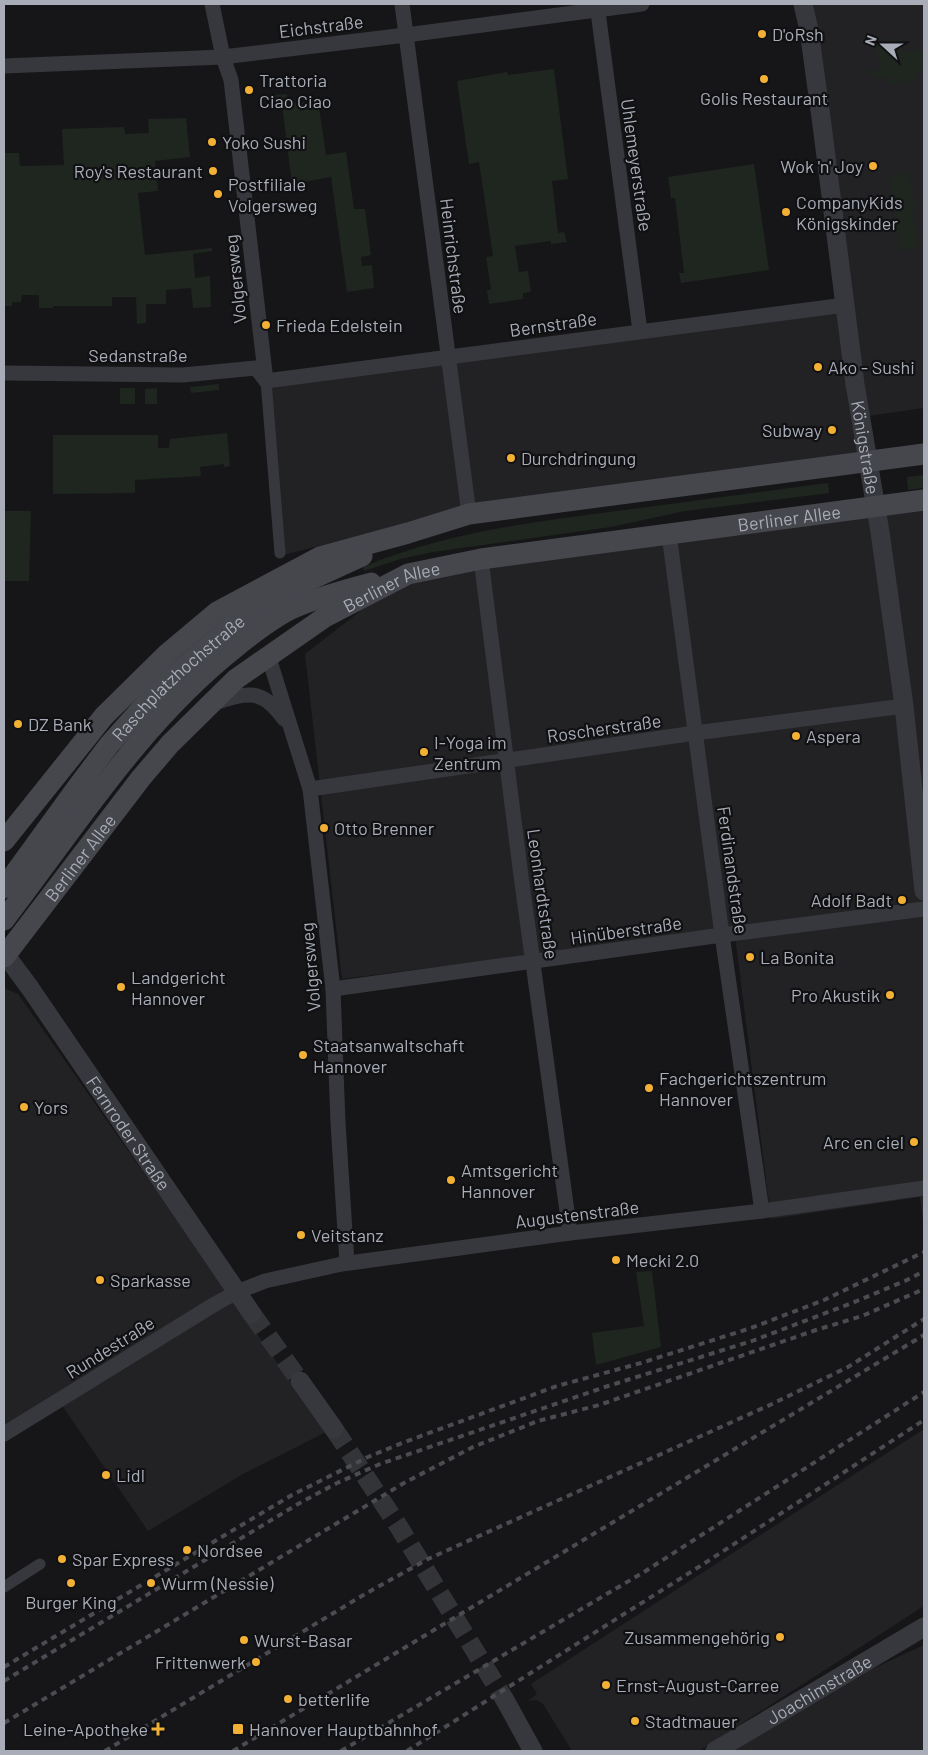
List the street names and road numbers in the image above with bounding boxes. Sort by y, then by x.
street label: Eichstraße [277,10,365,42]
street label: Uhlemeyerstraße [617,97,657,233]
street label: Heinrichstraße [436,197,472,315]
street label: Volgersweg [219,233,251,325]
street label: Bernstraße [508,307,598,341]
street label: Sedanstraße [88,344,188,366]
street label: Königstraße [847,399,884,496]
street label: Berliner Allee [736,500,842,536]
street label: Berliner Allee [339,557,442,617]
street label: Raschplatzhochstraße [107,610,249,745]
street label: Roscherstraße [546,709,662,747]
street label: Ferdinandstraße [713,805,753,935]
street label: Berliner Allee [40,810,120,906]
street label: Leonhardtstraße [523,827,563,961]
street label: Hinüberstraße [569,911,683,949]
street label: Volgersweg [295,922,325,1012]
street label: Fernroder Straße [82,1072,175,1194]
street label: Augustenstraße [514,1195,640,1233]
street label: Rundestraße [62,1311,158,1383]
street label: Joachimstraße [762,1650,876,1729]

